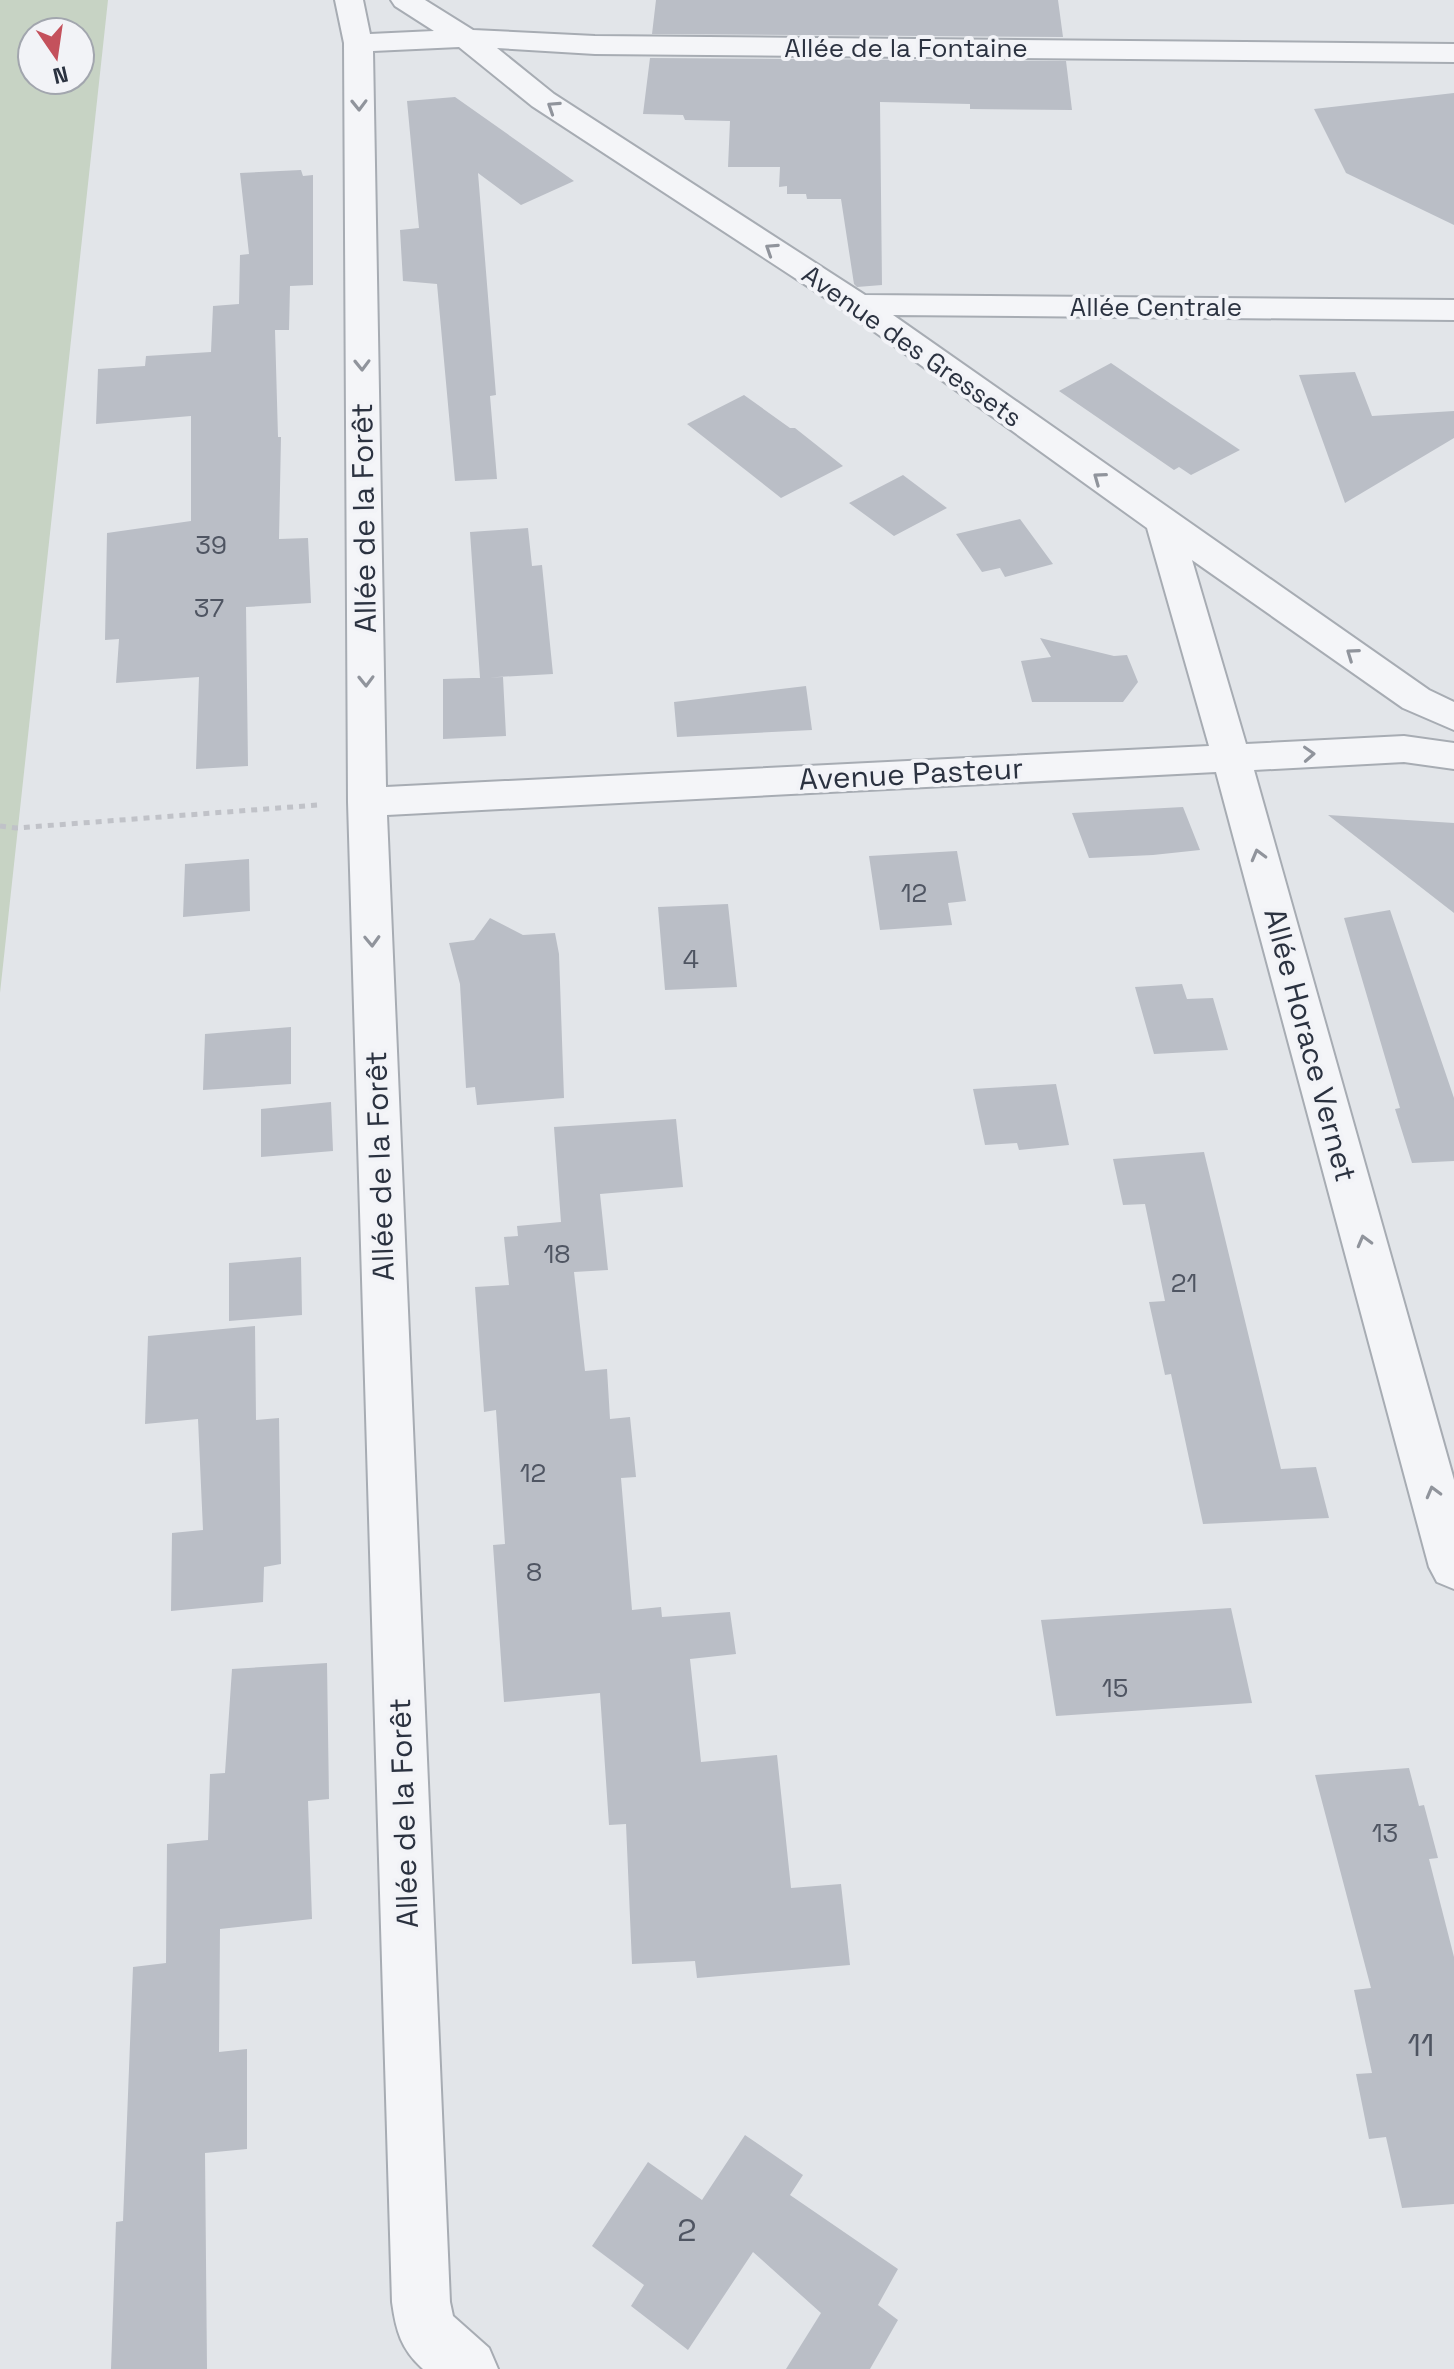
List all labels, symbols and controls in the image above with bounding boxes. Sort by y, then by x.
north arrow [16,16,96,96]
street label: Allée de la Fontaine [784,31,1028,65]
text: N [50,60,71,91]
one-way arrow [350,99,368,112]
one-way arrow [548,102,562,117]
one-way arrow [766,243,780,258]
street label: Avenue des Gressets [795,257,1029,435]
street label: Allée Centrale [1070,290,1242,324]
one-way arrow [353,359,371,372]
street label: Allée de la Forêt [342,403,385,633]
one-way arrow [1094,473,1108,488]
house number: 39 [195,528,227,562]
house number: 37 [194,591,224,625]
one-way arrow [1346,649,1360,664]
one-way arrow [357,675,375,688]
one-way arrow [1303,745,1316,762]
street label: Avenue Pasteur [798,748,1024,799]
one-way arrow [1250,849,1267,863]
house number: 12 [901,876,927,910]
street label: Allée Horace Vernet [1255,904,1366,1186]
one-way arrow [364,935,381,948]
house number: 4 [683,942,699,976]
street label: Allée de la Forêt [356,1050,403,1282]
one-way arrow [1357,1234,1373,1248]
house number: 18 [543,1237,571,1271]
house number: 21 [1171,1266,1197,1300]
house number: 12 [520,1456,546,1490]
one-way arrow [1426,1485,1443,1499]
house number: 8 [526,1555,542,1589]
house number: 15 [1102,1671,1128,1705]
street label: Allée de la Forêt [380,1697,427,1929]
house number: 13 [1372,1816,1398,1850]
house number: 11 [1408,2025,1434,2065]
house number: 2 [677,2210,697,2250]

